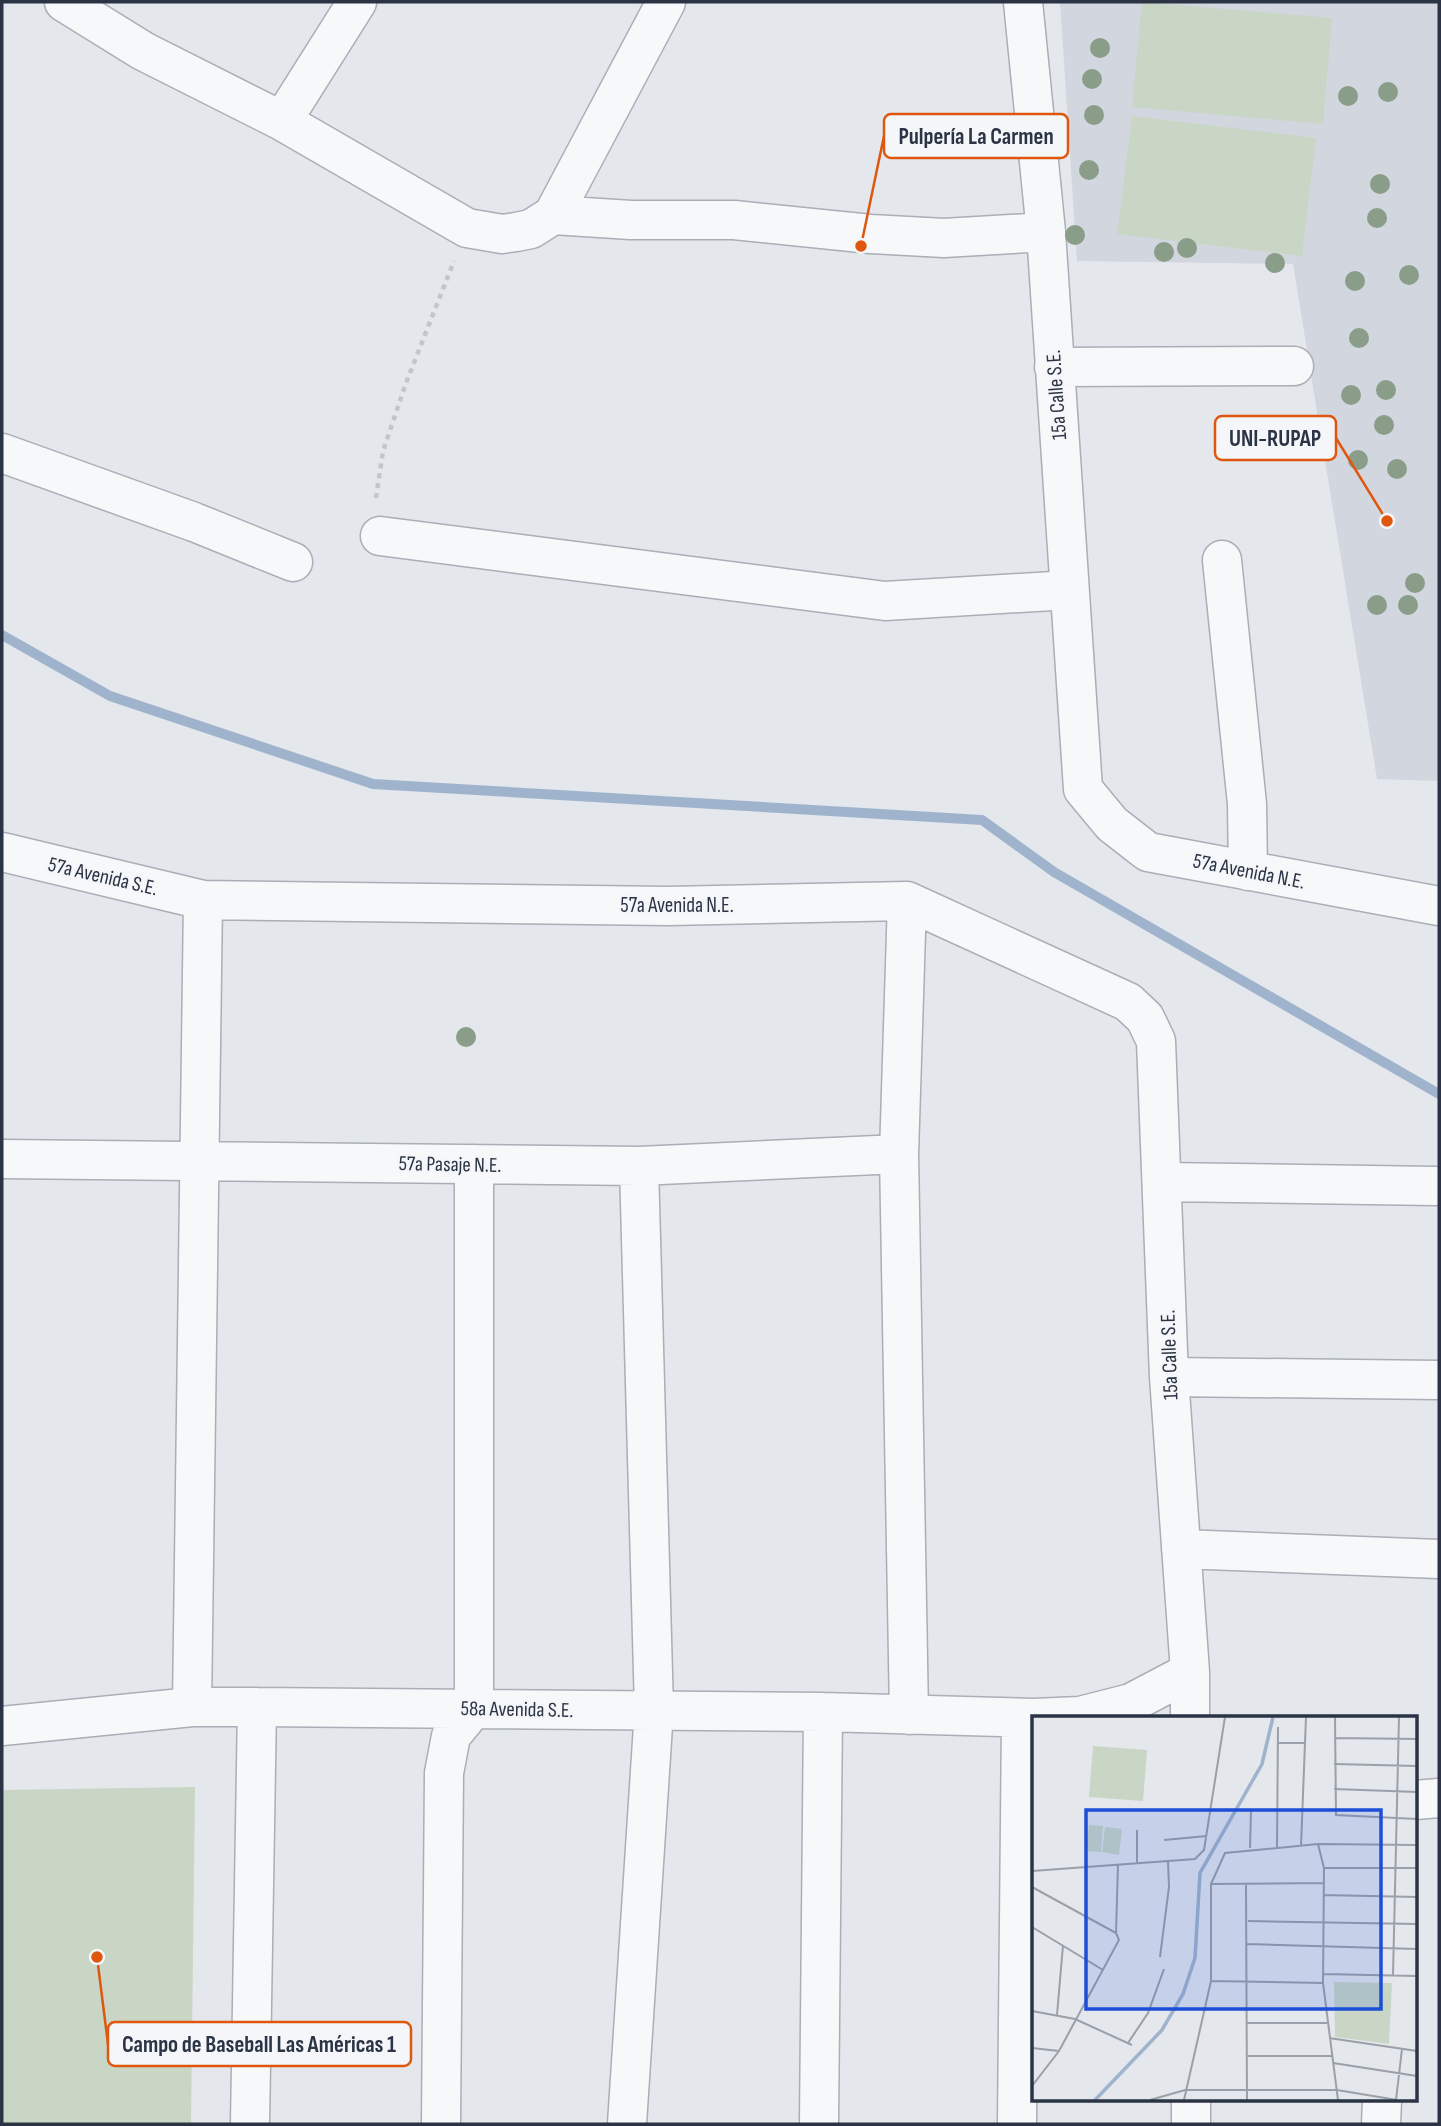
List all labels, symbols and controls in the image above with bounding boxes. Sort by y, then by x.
callout: Pulpería La Carmen [884,114,1068,158]
text: Pulpería La Carmen [898,123,1054,151]
street label: 15a Calle S.E. [1041,349,1072,441]
callout: UNI-RUPAP [1215,416,1336,460]
text: UNI-RUPAP [1229,425,1321,453]
street label: 57a Avenida N.E. [1191,848,1307,895]
street label: 57a Avenida S.E. [46,852,160,901]
street label: 57a Avenida N.E. [620,893,734,918]
street label: 57a Pasaje N.E. [398,1151,502,1178]
street label: 15a Calle S.E. [1155,1309,1184,1401]
street label: 58a Avenida S.E. [460,1696,574,1723]
inset map [1032,1716,1416,2102]
callout: Campo de Baseball Las Américas 1 [108,2022,411,2066]
text: Campo de Baseball Las Américas 1 [122,2031,396,2059]

